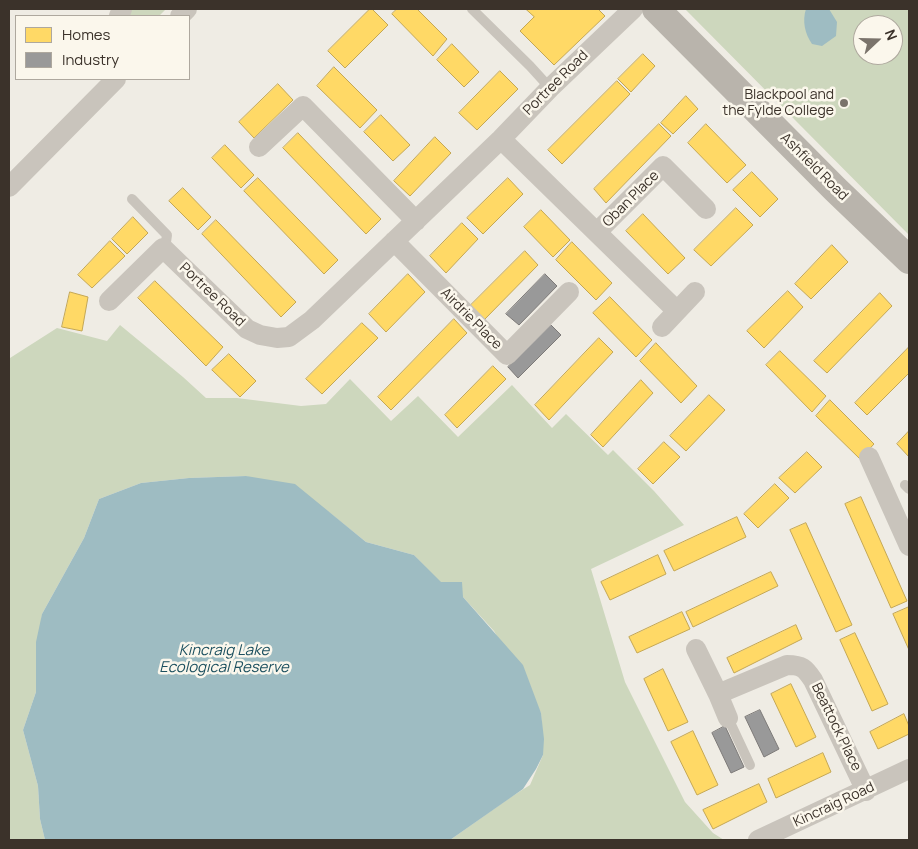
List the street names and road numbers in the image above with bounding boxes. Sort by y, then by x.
street label: Portree Road [520,47,592,119]
street label: Ashfield Road [777,130,851,204]
street label: Oban Place [599,167,663,231]
street label: Portree Road [176,260,248,330]
street label: Airdrie Place [437,285,505,353]
street label: Beattock Place [807,680,865,774]
street label: Kincraig Road [791,779,877,831]

